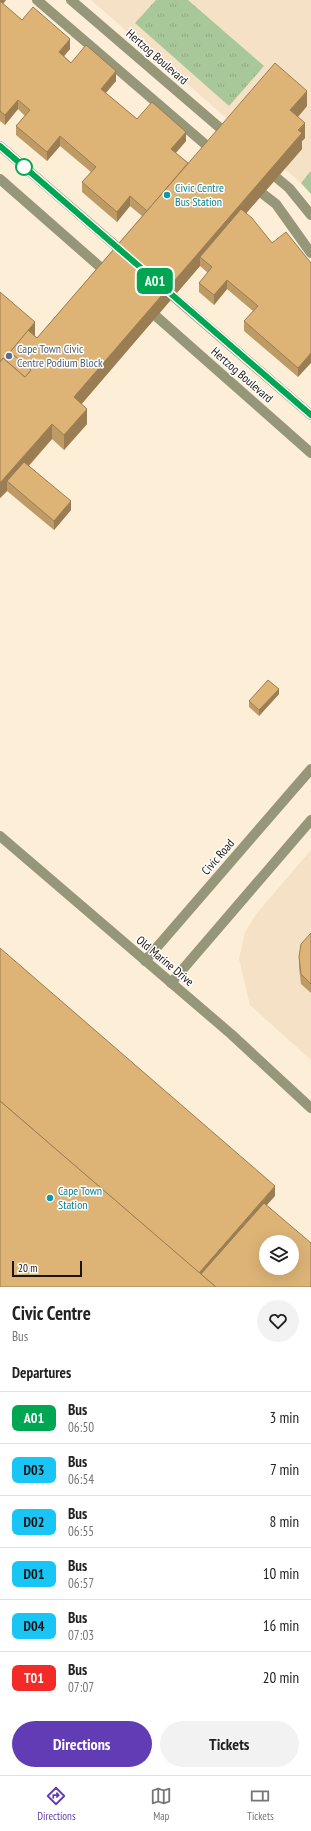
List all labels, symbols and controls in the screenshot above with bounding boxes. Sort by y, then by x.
street label: Hertzog Boulevard [123,26,191,88]
unlabelled marker [15,158,33,176]
place label: Civic Centre Bus Station [175,180,224,209]
marker: Civic Centre Bus Station [162,190,172,200]
line badge: A01 [132,268,178,294]
text: A01 [145,272,165,290]
place label: Cape Town Civic Centre Podium Block [17,341,103,370]
street label: Hertzog Boulevard [208,344,276,406]
marker: Cape Town Civic Centre Podium Block [4,351,14,361]
street label: Civic Road [198,836,237,878]
street label: Old Marine Drive [134,932,197,989]
place label: Cape Town Station [58,1183,102,1212]
marker: Cape Town Station [45,1193,55,1203]
map controls [259,1235,299,1275]
button: layers [259,1235,299,1275]
scale bar [12,1259,82,1278]
text: 20 m [18,1261,37,1275]
button: heart [257,1300,299,1342]
text: Civic Centre [12,1301,91,1325]
text: Bus [12,1328,28,1345]
text: Departures [12,1363,71,1382]
text: Bus [68,1400,87,1419]
text: 3 min [269,1408,299,1427]
text: A01 [24,1409,44,1427]
text: 06:50 [68,1419,94,1436]
text: Bus [68,1452,87,1471]
text: 7 min [270,1460,299,1479]
text: D03 [24,1461,44,1479]
text: 06:54 [68,1471,94,1488]
text: Bus [68,1504,87,1523]
text: 8 min [269,1512,299,1531]
text: D02 [24,1513,44,1531]
text: 06:55 [68,1523,94,1540]
text: Bus [68,1556,87,1575]
text: 10 min [263,1564,299,1583]
text: D01 [24,1565,44,1583]
text: 06:57 [68,1575,94,1592]
text: Bus [68,1608,87,1627]
text: 16 min [263,1616,299,1635]
text: D04 [24,1617,44,1635]
text: 07:03 [68,1627,94,1644]
text: Bus [68,1660,87,1679]
text: 20 min [263,1668,299,1687]
text: T01 [24,1669,44,1687]
text: 07:07 [68,1679,94,1696]
button: Directions [12,1721,152,1767]
button: Tickets [160,1721,299,1767]
tab: Directions [37,1785,76,1823]
tab: Map [150,1785,172,1823]
tab: Tickets [247,1785,274,1823]

